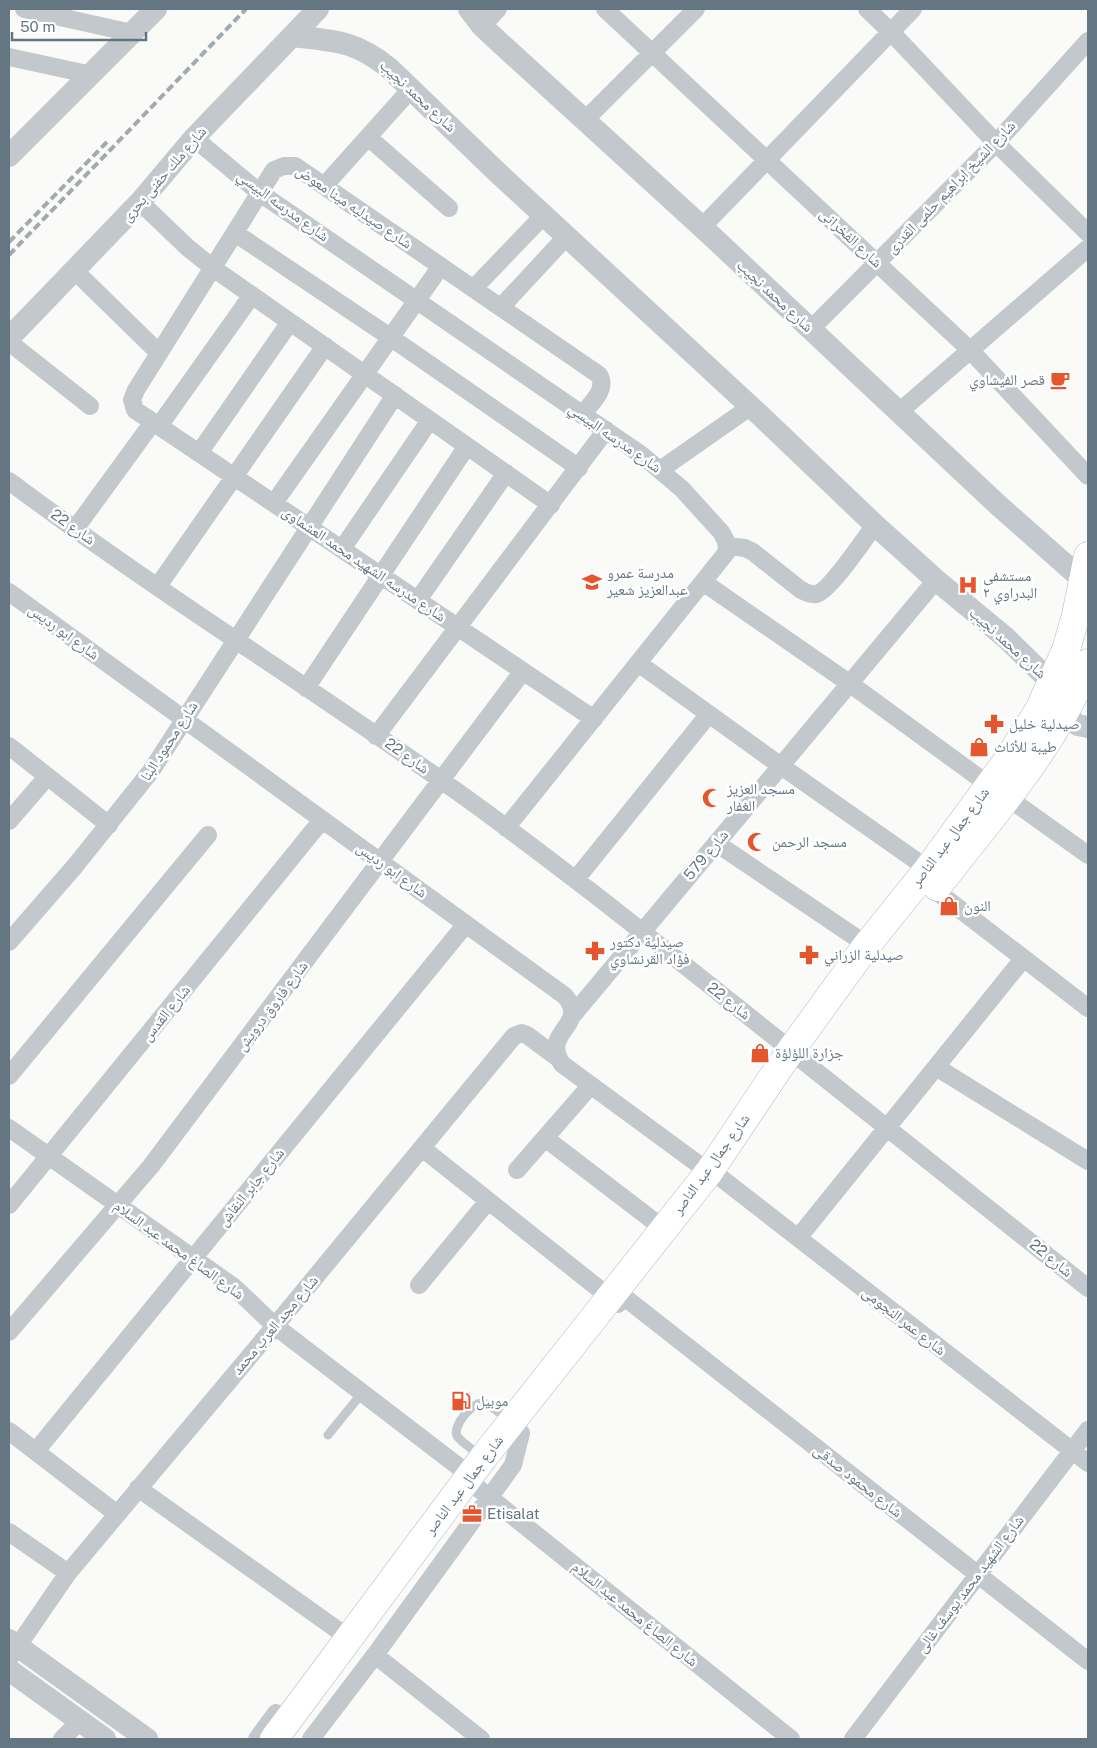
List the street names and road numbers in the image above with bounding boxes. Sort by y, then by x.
street label: شارع محمد نجيب [375,56,460,137]
street label: شارع الشيخ ابراهيم حلمى القدرى [883,117,1020,258]
street label: شارع ملك حفنى بحرى [118,123,211,226]
street label: شارع صيدليه مينا معوض [292,162,416,253]
street label: شارع مدرسه البيسي [232,167,332,248]
street label: شارع الفخرانى [815,205,886,272]
street label: شارع محمد نجيب [732,256,817,337]
street label: شارع مدرسه البيسي [564,399,665,479]
street label: شارع مدرسه الشهيد محمد العشماوى [278,502,449,627]
street label: شارع 22 [47,505,99,550]
street label: شارع ابو رديس [25,600,103,665]
street label: شارع محمد نجيب [965,604,1050,683]
street label: شارع محمود البنا [137,698,202,785]
street label: شارع 22 [381,734,433,779]
street label: شارع جمال عبد الناصر [906,784,994,892]
street label: شارع 579 [680,826,733,884]
street label: شارع ابو رديس [353,838,431,903]
street label: شارع فاروق درويش [232,957,313,1055]
street label: شارع 22 [703,978,754,1024]
street label: شارع القدس [138,981,195,1045]
street label: شارع جمال عبد الناصر [668,1110,754,1219]
street label: شارع جابر النقاش [214,1144,289,1230]
street label: شارع الصاغ محمد عبد السلام [110,1197,248,1304]
street label: شارع 22 [1025,1235,1076,1282]
street label: شارع مجد العرب محمد [228,1272,323,1379]
street label: شارع عمر النجومى [858,1283,949,1360]
street label: شارع جمال عبد الناصر [420,1432,508,1540]
street label: شارع محمود صدقى [809,1441,906,1522]
street label: شارع الشهيد محمد يوسف غالى [912,1512,1028,1657]
street label: شارع الصاغ محمد عبد السلام [568,1558,702,1671]

